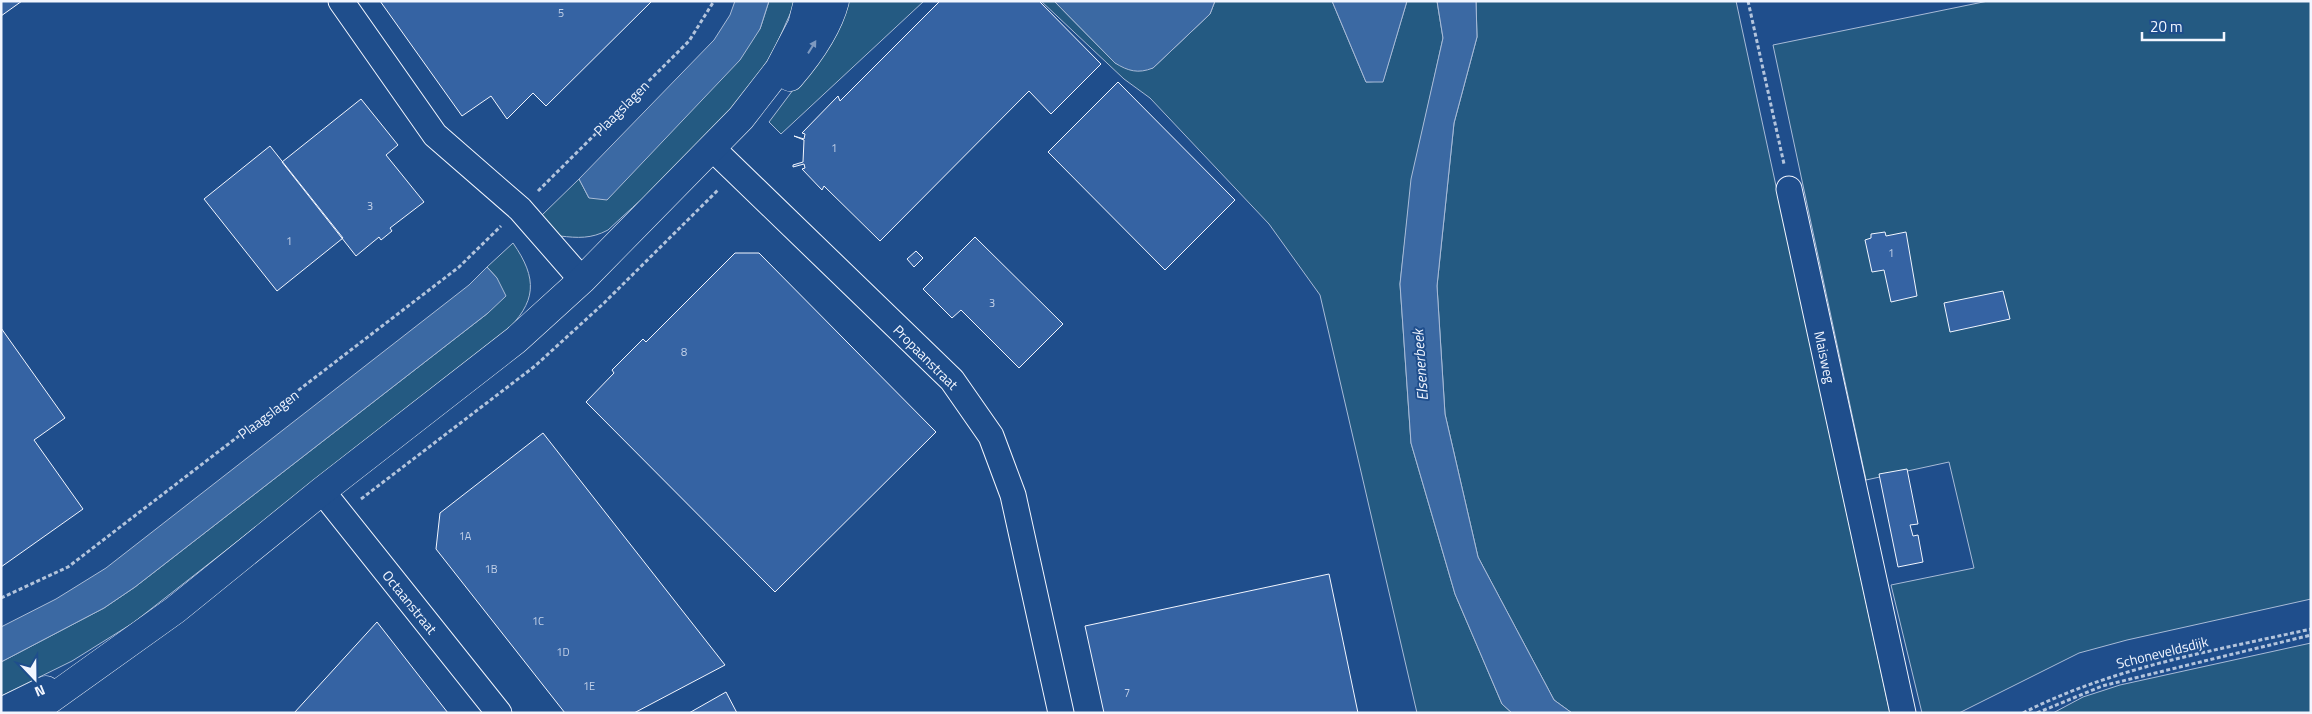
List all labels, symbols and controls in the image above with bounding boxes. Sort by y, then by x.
house number: 5 [558,5,564,21]
scale bar [2142,10,2224,42]
text: 20 m [2150,15,2183,38]
one-way arrow [807,41,817,54]
street label: Plaagslagen [588,75,654,141]
house number: 1 [831,140,837,156]
house number: 3 [367,198,373,214]
house number: 1 [286,233,292,249]
house number: 1 [1888,245,1894,261]
house number: 3 [989,295,995,311]
street label: Propaanstraat [889,320,963,394]
water label: Elsenerbeek [1406,326,1434,401]
street label: Maisweg [1809,329,1841,385]
house number: 8 [681,344,687,360]
street label: Plaagslagen [233,384,303,444]
house number: 1A [459,528,472,544]
house number: 1B [485,561,498,577]
street label: Octaanstraat [378,565,442,639]
house number: 1C [532,613,544,629]
street label: Schoneveldsdijk [2114,630,2210,674]
house number: 1D [556,644,570,660]
north arrow [10,654,60,704]
house number: 1E [583,678,595,694]
text: N [32,680,48,703]
house number: 7 [1124,685,1130,701]

